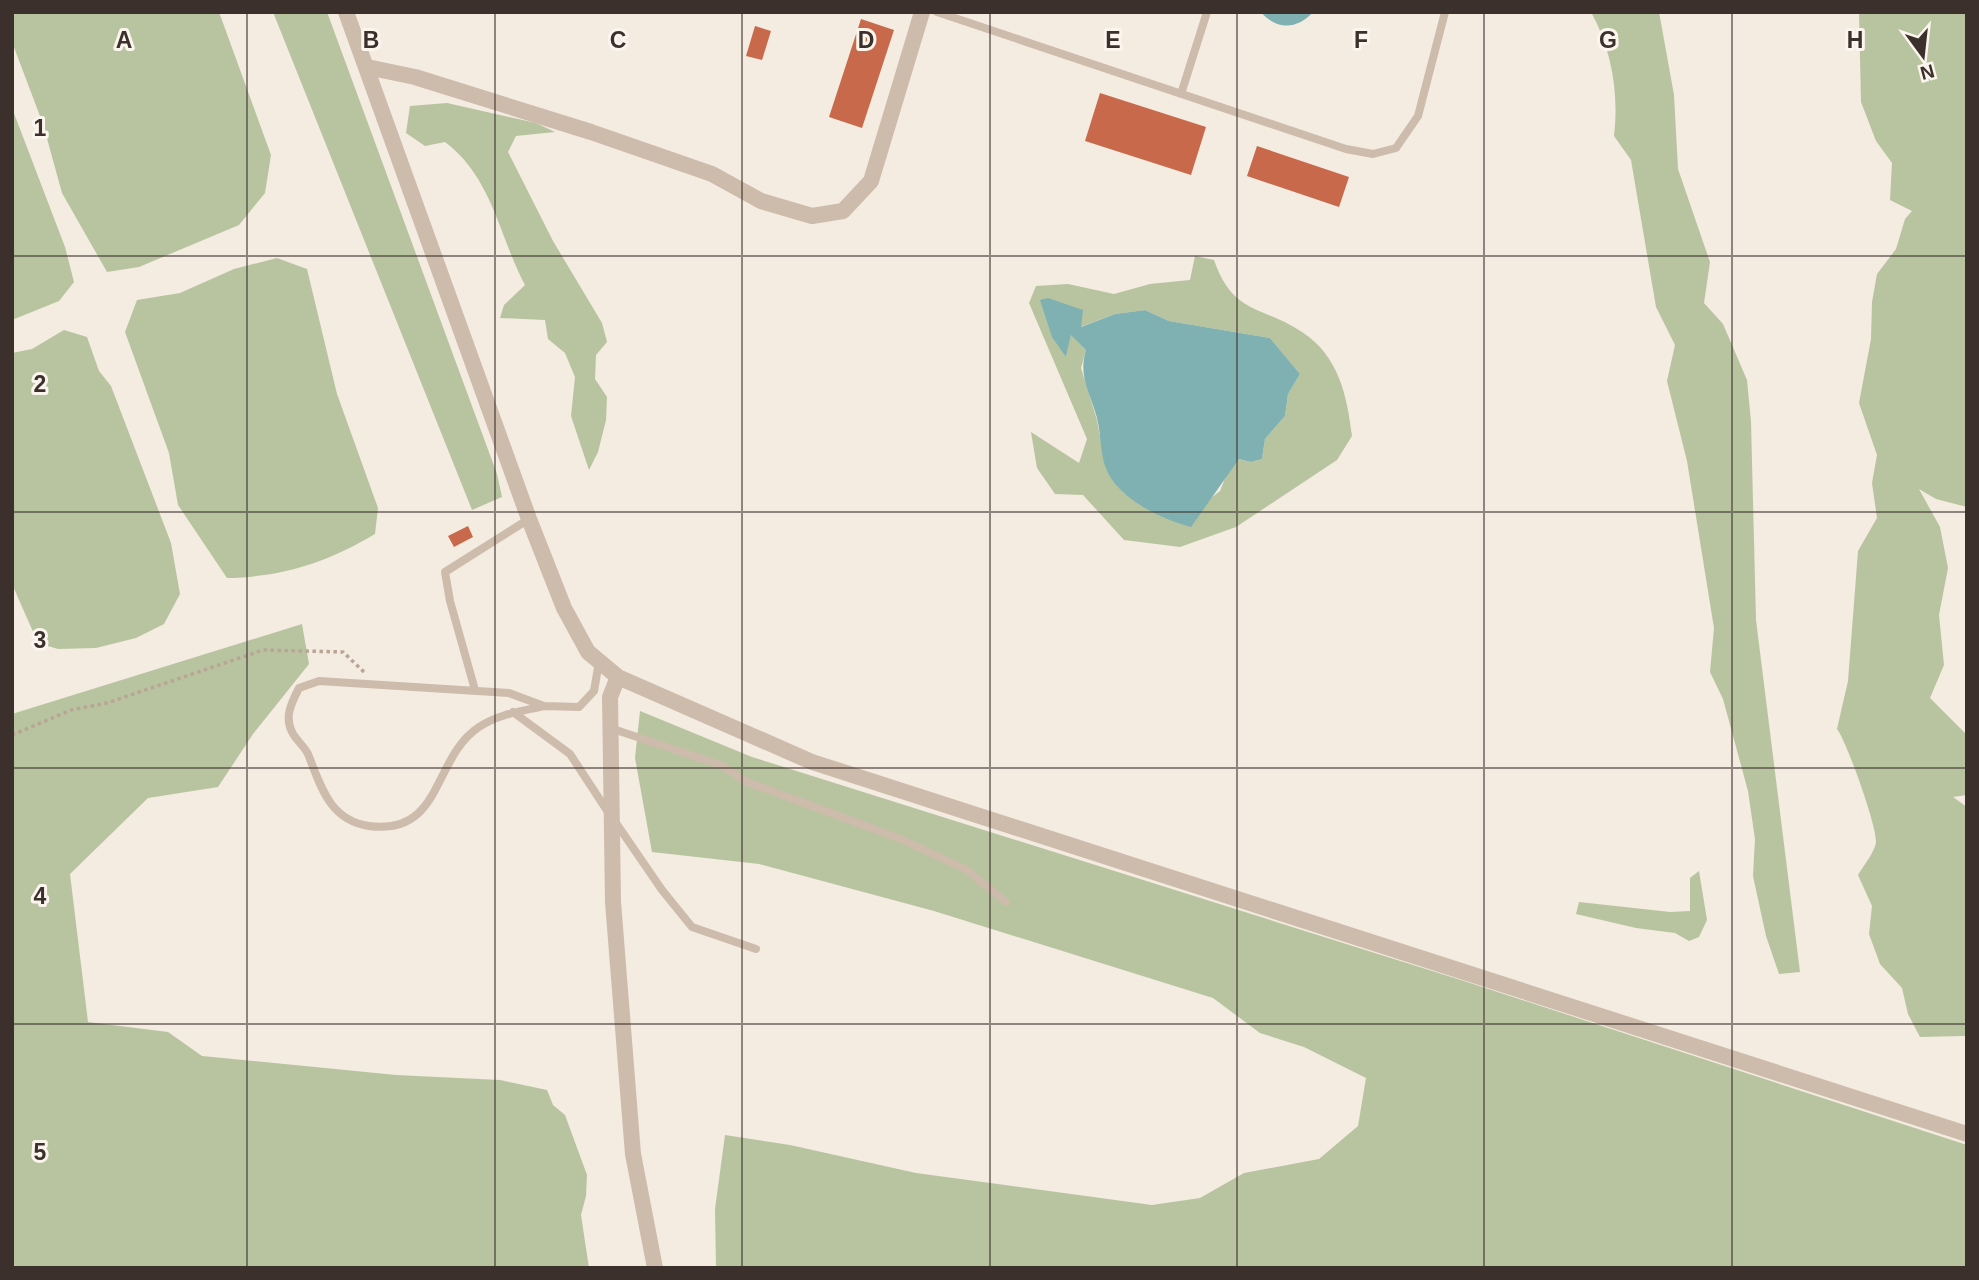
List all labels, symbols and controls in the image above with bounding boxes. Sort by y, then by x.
north arrow [1888,21,1958,91]
text: A [116,27,132,53]
text: B [363,27,379,53]
text: C [610,27,626,53]
text: D [858,27,874,53]
text: E [1105,27,1121,53]
text: F [1354,27,1368,53]
text: G [1599,27,1617,53]
text: H [1847,27,1863,53]
text: N [1918,60,1937,84]
text: 1 [34,115,47,141]
text: 2 [34,371,46,397]
text: 3 [34,627,46,653]
text: 4 [34,883,47,909]
text: 5 [34,1139,47,1165]

